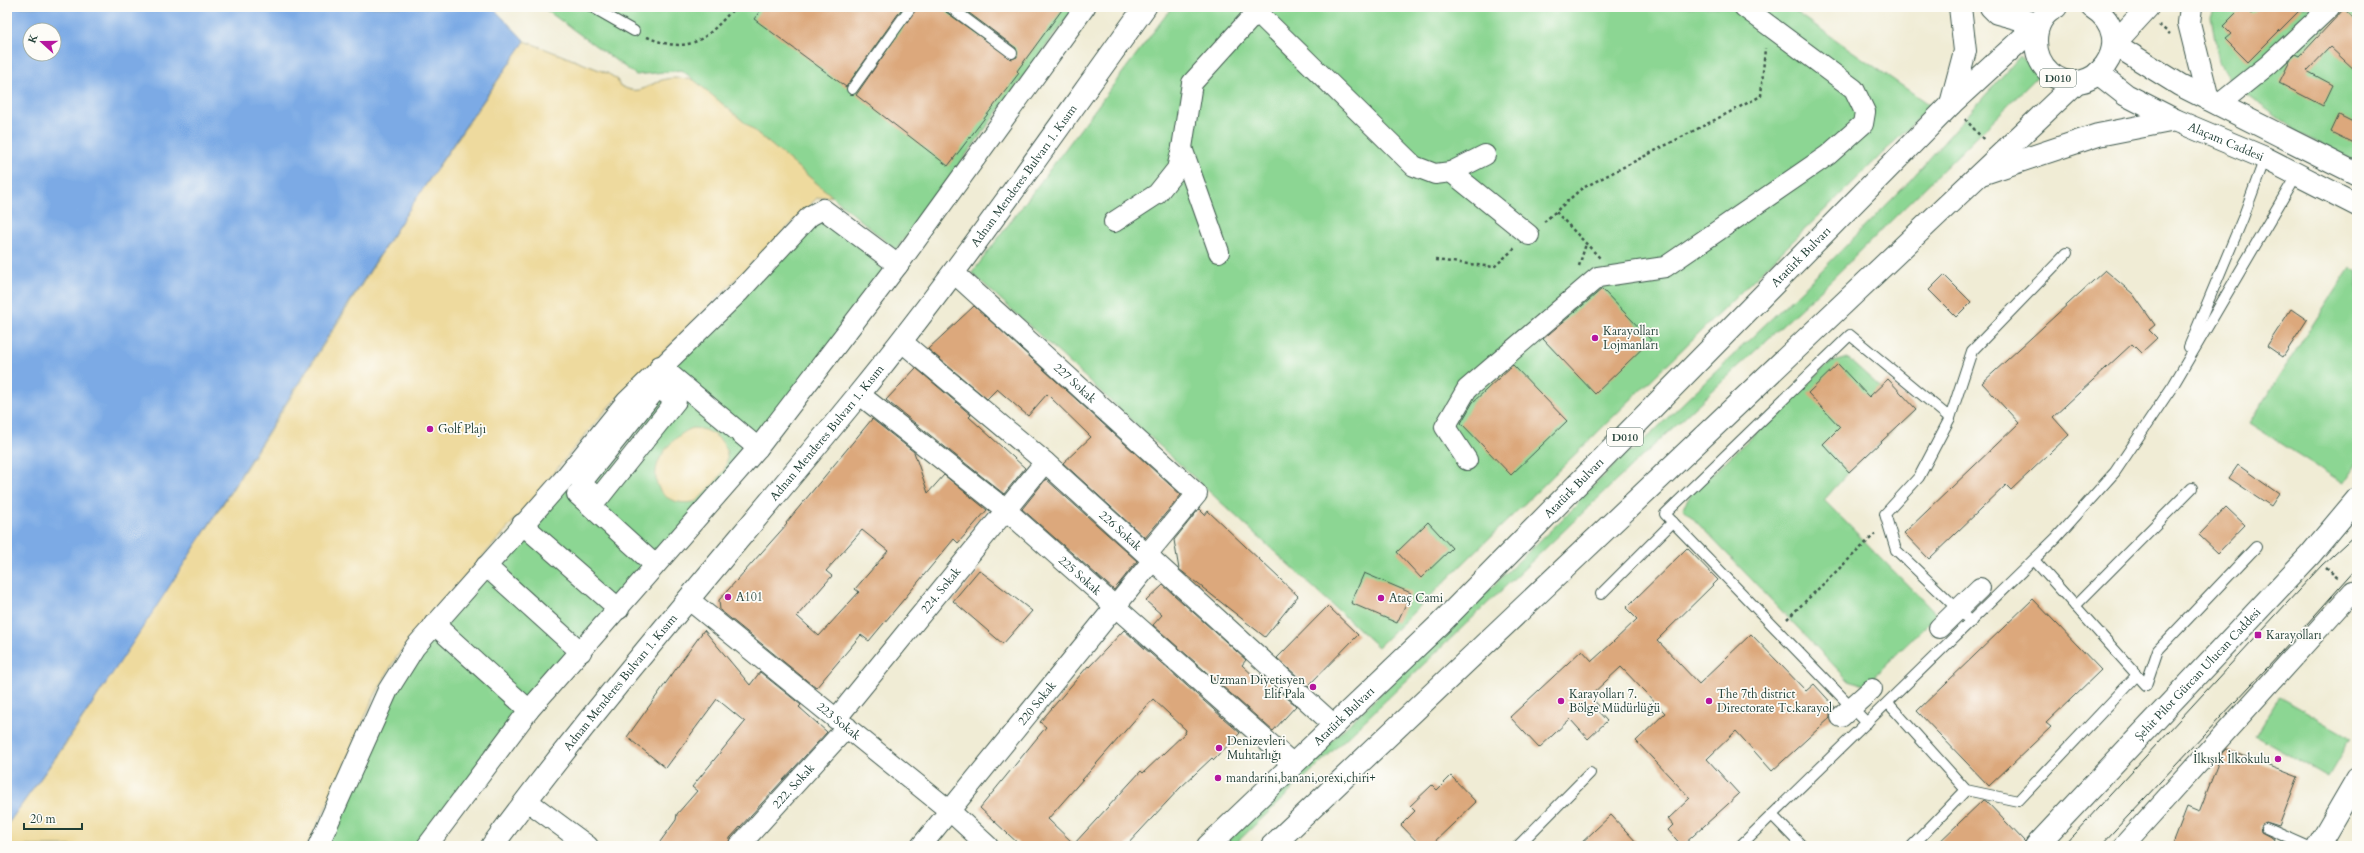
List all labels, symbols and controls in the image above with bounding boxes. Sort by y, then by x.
north arrow [22,22,62,62]
text: K [25,32,42,45]
road number: D010 [2040,69,2076,87]
street label: Adnan Menderes Bulvarı 1. Kısım [967,101,1081,250]
street label: Alaçam Caddesi [2186,118,2267,165]
street label: Atatürk Bulvarı [1768,223,1835,290]
place label: Karayolları Lojmanları [1603,323,1659,353]
marker: Karayolları Lojmanları [1590,333,1600,343]
street label: 227 Sokak [1050,360,1100,407]
street label: Adnan Menderes Bulvarı 1. Kısım [766,361,888,504]
place label: Golf Plajı [438,421,487,437]
marker: Golf Plajı [425,424,435,434]
road number: D010 [1607,428,1643,446]
street label: Atatürk Bulvarı [1540,454,1608,522]
street label: 226 Sokak [1096,507,1145,554]
street label: 225 Sokak [1055,552,1105,599]
street label: 224. Sokak [917,563,965,617]
place label: A101 [736,589,763,605]
place label: Ataç Cami [1389,590,1444,606]
marker: A101 [723,592,733,602]
marker: Ataç Cami [1376,593,1386,603]
street label: Şehit Pilot Gürcan Ulucan Caddesi [2131,604,2265,744]
street label: Adnan Menderes Bulvarı 1. Kısım [560,610,681,754]
place label: Karayolları [2266,627,2322,643]
marker: Karayolları [2253,630,2263,640]
place label: Uzman Diyetisyen Elif Pala [1210,672,1306,702]
street label: 220 Sokak [1014,677,1060,728]
marker: Uzman Diyetisyen Elif Pala [1308,682,1318,692]
street label: Atatürk Bulvarı [1310,683,1378,749]
place label: Karayolları 7. Bölge Müdürlüğü [1569,686,1661,716]
place label: The 7th district Directorate Tc.karayol [1717,686,1832,716]
marker: Karayolları 7. Bölge Müdürlüğü [1556,696,1566,706]
marker: The 7th district Directorate Tc.karayol [1704,696,1714,706]
street label: 223 Sokak [813,698,865,744]
place label: Denizevleri Muhtarlığı [1227,733,1286,763]
marker: Denizevleri Muhtarlığı [1214,743,1224,753]
place label: İlkışık İlkokulu [2193,750,2270,767]
marker: İlkışık İlkokulu [2273,754,2283,764]
street label: 222. Sokak [769,760,818,812]
place label: mandarini,banani,orexi,chiri+ [1226,770,1376,786]
marker: mandarini,banani,orexi,chiri+ [1213,773,1223,783]
scale bar [24,805,82,831]
text: 20 m [30,811,57,827]

